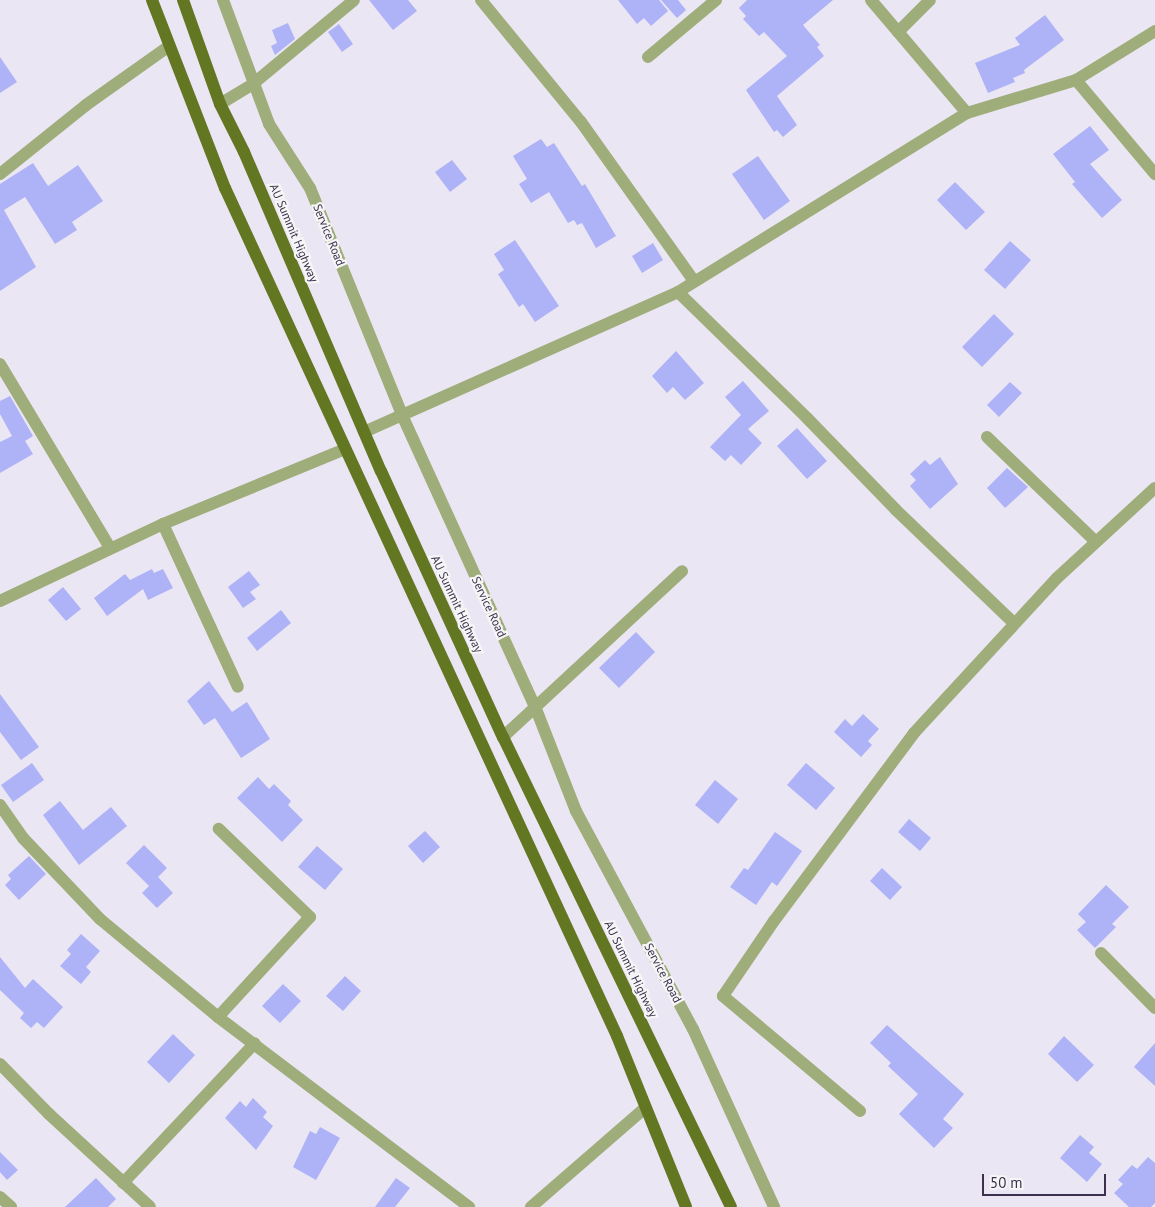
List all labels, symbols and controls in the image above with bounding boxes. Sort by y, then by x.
street label: AU Summit Highway [267,182,321,284]
street label: Service Road [310,202,348,268]
street label: AU Summit Highway [428,553,486,655]
street label: Service Road [469,574,509,640]
street label: AU Summit Highway [601,918,661,1020]
street label: Service Road [641,941,685,1005]
scale bar [985,1164,1109,1196]
text: 50 m [990,1173,1023,1192]

